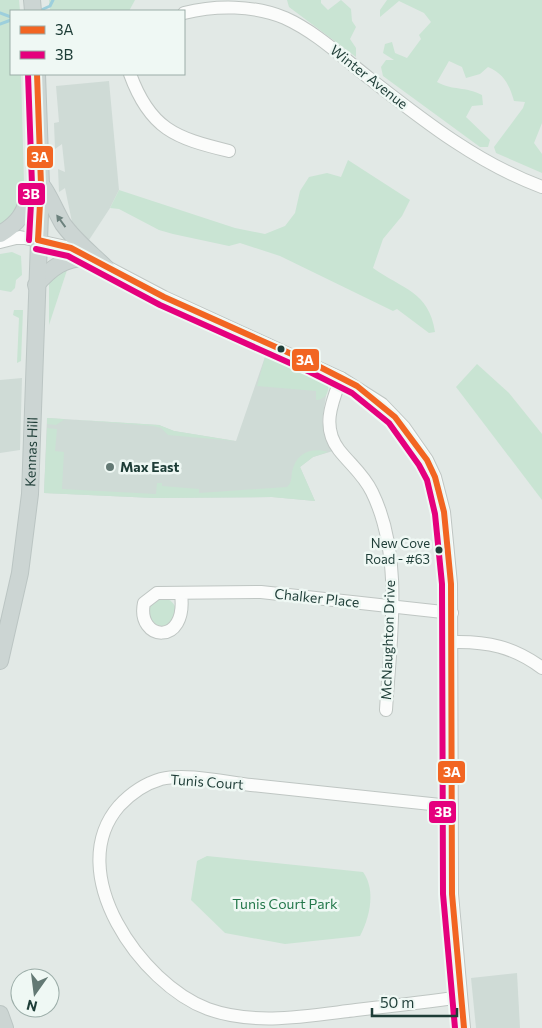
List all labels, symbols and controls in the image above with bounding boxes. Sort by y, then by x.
legend [10,10,185,75]
text: 3A [55,20,74,38]
street label: Winter Avenue [327,41,412,112]
text: 3B [55,45,74,63]
line badge: 3A [26,145,54,169]
text: 3A [31,148,49,165]
line badge: 3B [17,182,46,206]
text: 3B [22,185,40,202]
one-way arrow [56,214,66,228]
unlabelled marker [276,344,286,354]
line badge: 3A [291,348,320,372]
text: 3A [296,351,314,368]
street label: Kennas Hill [21,417,41,487]
place label: Max East [120,458,180,475]
marker: Max East [104,461,116,473]
place label: New Cove Road - #63 [365,535,430,567]
marker: New Cove Road - #63 [434,545,444,555]
street label: McNaughton Drive [377,580,398,700]
street label: Chalker Place [274,585,360,610]
line badge: 3A [437,760,466,784]
text: 3A [443,763,461,780]
street label: Tunis Court [170,770,244,793]
line badge: 3B [428,800,457,824]
text: 3B [434,803,452,820]
park label: Tunis Court Park [232,895,338,912]
north arrow [10,968,60,1018]
scale bar [372,986,457,1018]
text: 50 m [380,993,414,1011]
text: N [25,997,39,1016]

